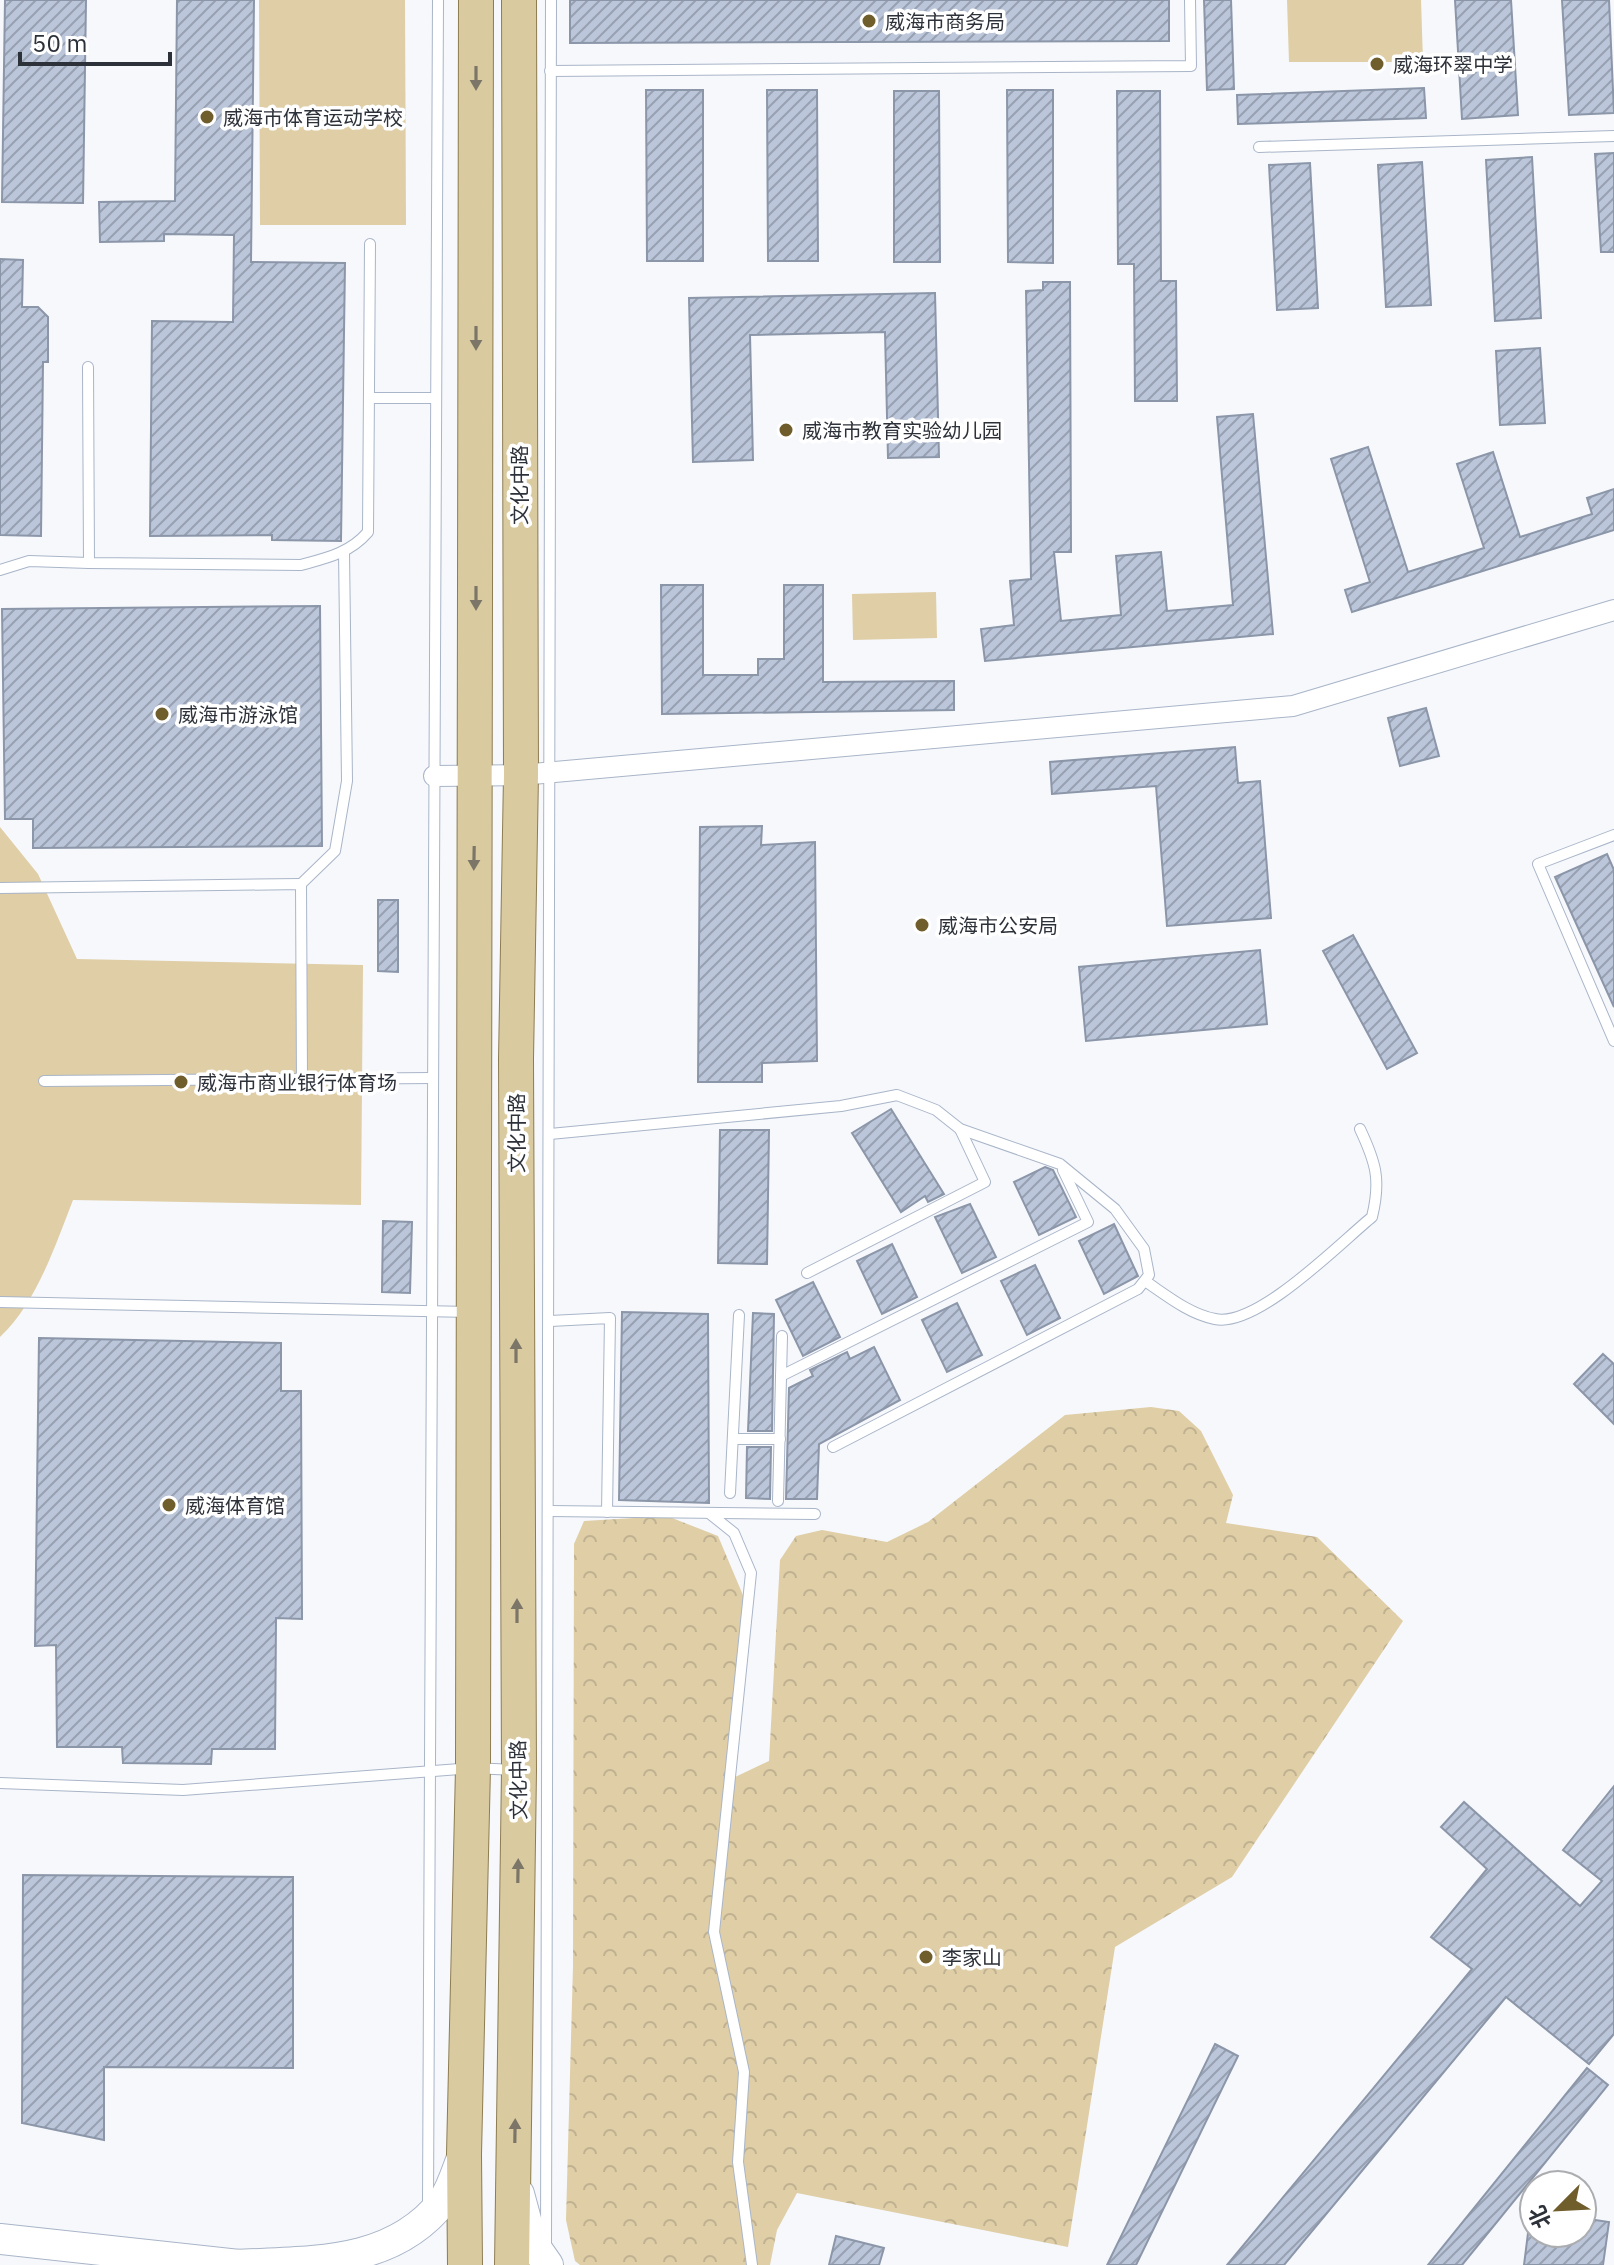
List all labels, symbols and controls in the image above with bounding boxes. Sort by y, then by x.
place label: 威海市商务局 [885,8,1005,35]
marker: 威海市商务局 [860,12,878,30]
scale bar [20,16,170,66]
text: 50 m [32,27,87,59]
place label: 威海环翠中学 [1393,51,1513,78]
marker: 威海环翠中学 [1368,55,1386,73]
one-way arrow [470,66,482,91]
place label: 威海市体育运动学校 [223,104,403,131]
marker: 威海市体育运动学校 [198,108,216,126]
one-way arrow [470,326,482,351]
place label: 威海市教育实验幼儿园 [802,417,1002,444]
marker: 威海市教育实验幼儿园 [777,421,795,439]
street label: 文化中路 [506,445,533,525]
one-way arrow [470,586,482,611]
place label: 威海市游泳馆 [178,701,298,728]
marker: 威海市游泳馆 [153,705,171,723]
one-way arrow [468,846,481,871]
place label: 威海市公安局 [938,912,1058,939]
marker: 威海市公安局 [913,916,931,934]
place label: 威海市商业银行体育场 [197,1069,397,1096]
marker: 威海市商业银行体育场 [172,1073,190,1091]
street label: 文化中路 [503,1093,530,1173]
one-way arrow [510,1338,522,1363]
place label: 威海体育馆 [185,1492,285,1519]
marker: 威海体育馆 [160,1496,178,1514]
one-way arrow [511,1598,523,1623]
street label: 文化中路 [504,1740,532,1820]
one-way arrow [512,1858,524,1883]
place label: 李家山 [942,1944,1002,1971]
marker: 李家山 [917,1948,935,1966]
one-way arrow [508,2118,521,2143]
north arrow [1518,2169,1598,2249]
text: 北 [1522,2201,1557,2233]

